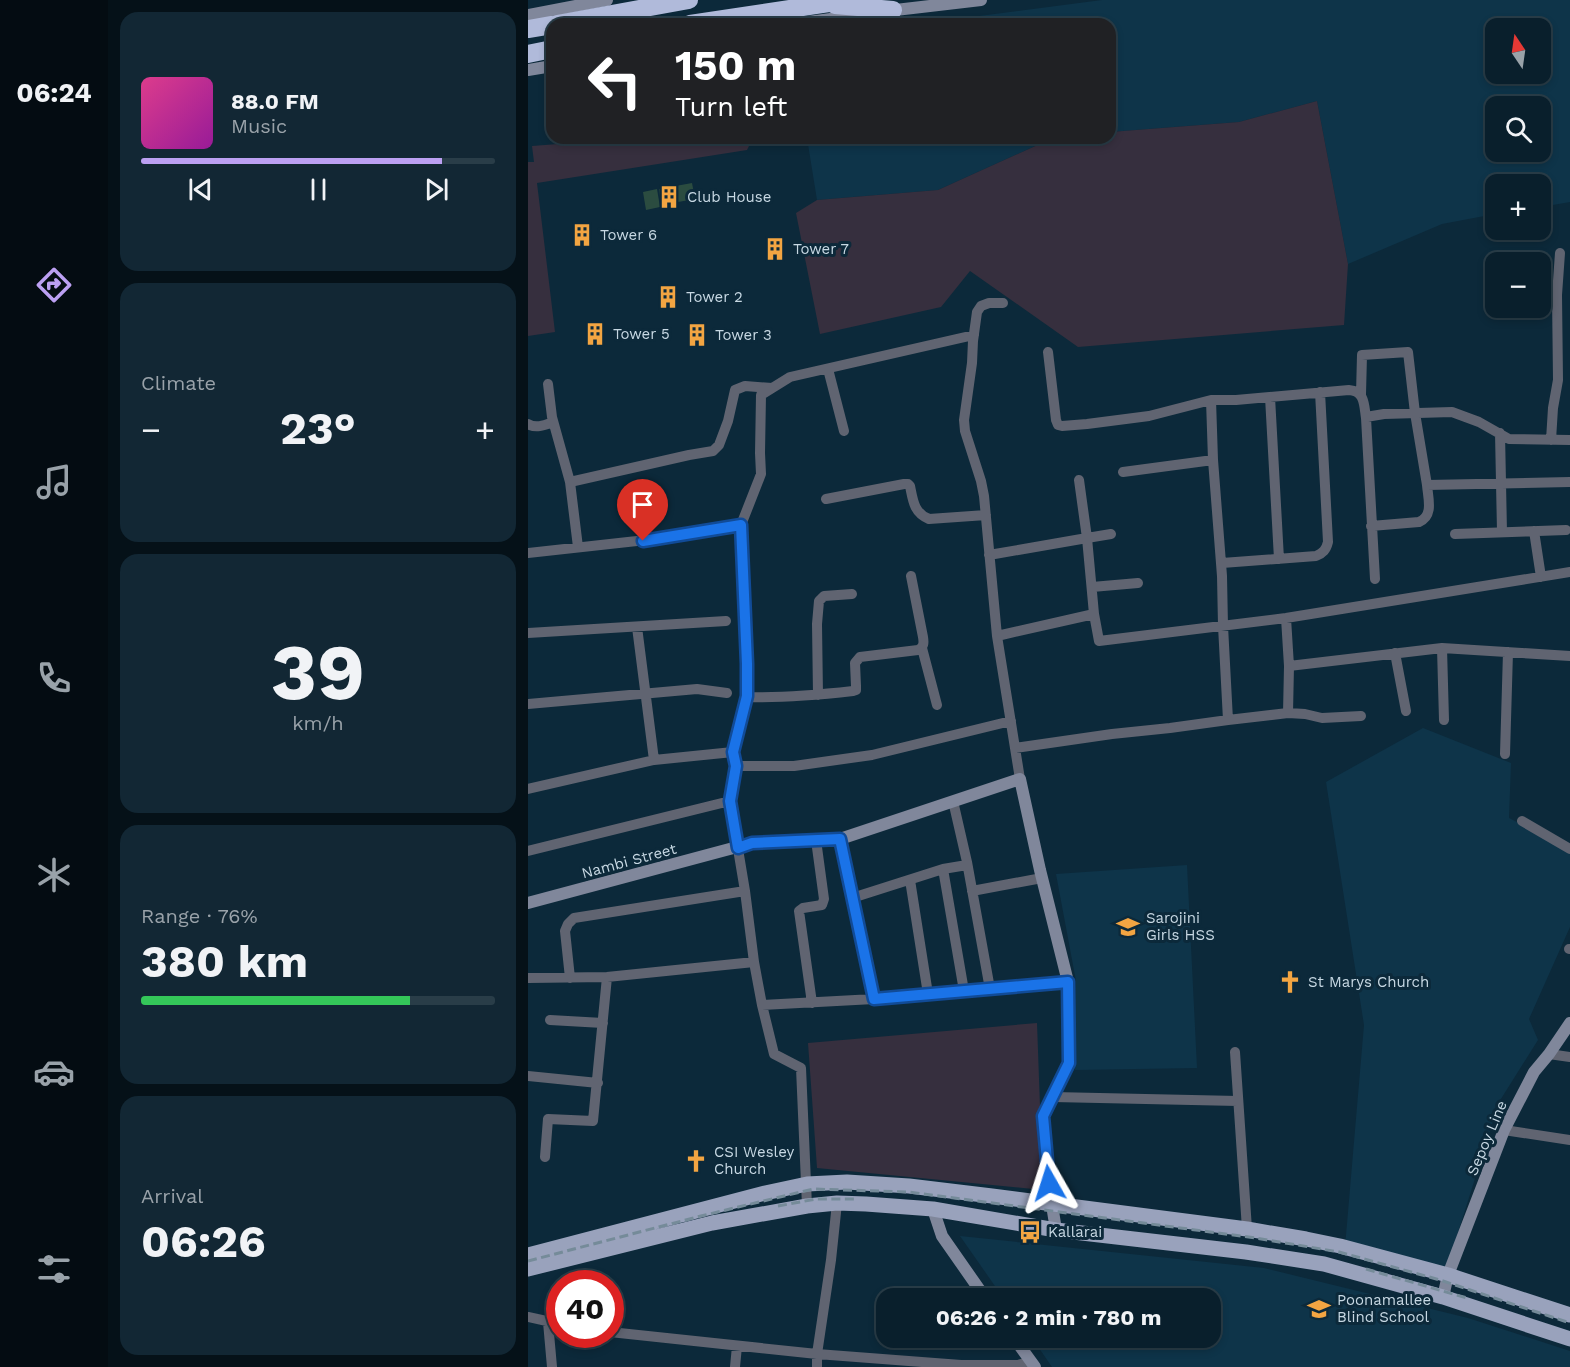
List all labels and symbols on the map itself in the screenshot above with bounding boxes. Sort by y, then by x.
north arrow [1485,18,1551,84]
building icon: Club House [656,184,682,210]
place label: Club House [687,188,771,206]
building icon: Tower 6 [569,222,595,248]
place label: Tower 6 [600,226,657,244]
building icon: Tower 7 [762,236,788,262]
place label: Tower 7 [793,240,849,258]
building icon: Tower 2 [655,284,681,310]
place label: Tower 2 [686,288,743,306]
building icon: Tower 5 [582,321,608,347]
building icon: Tower 3 [684,322,710,348]
place label: Tower 5 [613,325,670,343]
place label: Tower 3 [715,326,772,344]
pin [617,479,668,541]
street label: Nambi Street [580,840,679,882]
place label: Sarojini Girls HSS [1146,909,1215,944]
school or university icon: Sarojini Girls HSS [1115,914,1141,940]
church icon: St Marys Church [1277,969,1303,995]
place label: St Marys Church [1308,973,1429,991]
street label: Sepoy Line [1463,1098,1511,1178]
place label: CSI Wesley Church [714,1143,794,1178]
church icon: CSI Wesley Church [683,1148,709,1174]
position arrow [1017,1151,1081,1215]
bus stop icon: Kallarai [1017,1219,1043,1245]
place label: Kallarai [1048,1223,1102,1241]
speed limit sign: 40 [546,1270,624,1348]
place label: Poonamallee Blind School [1337,1291,1431,1326]
school or university icon: Poonamallee Blind School [1306,1296,1332,1322]

